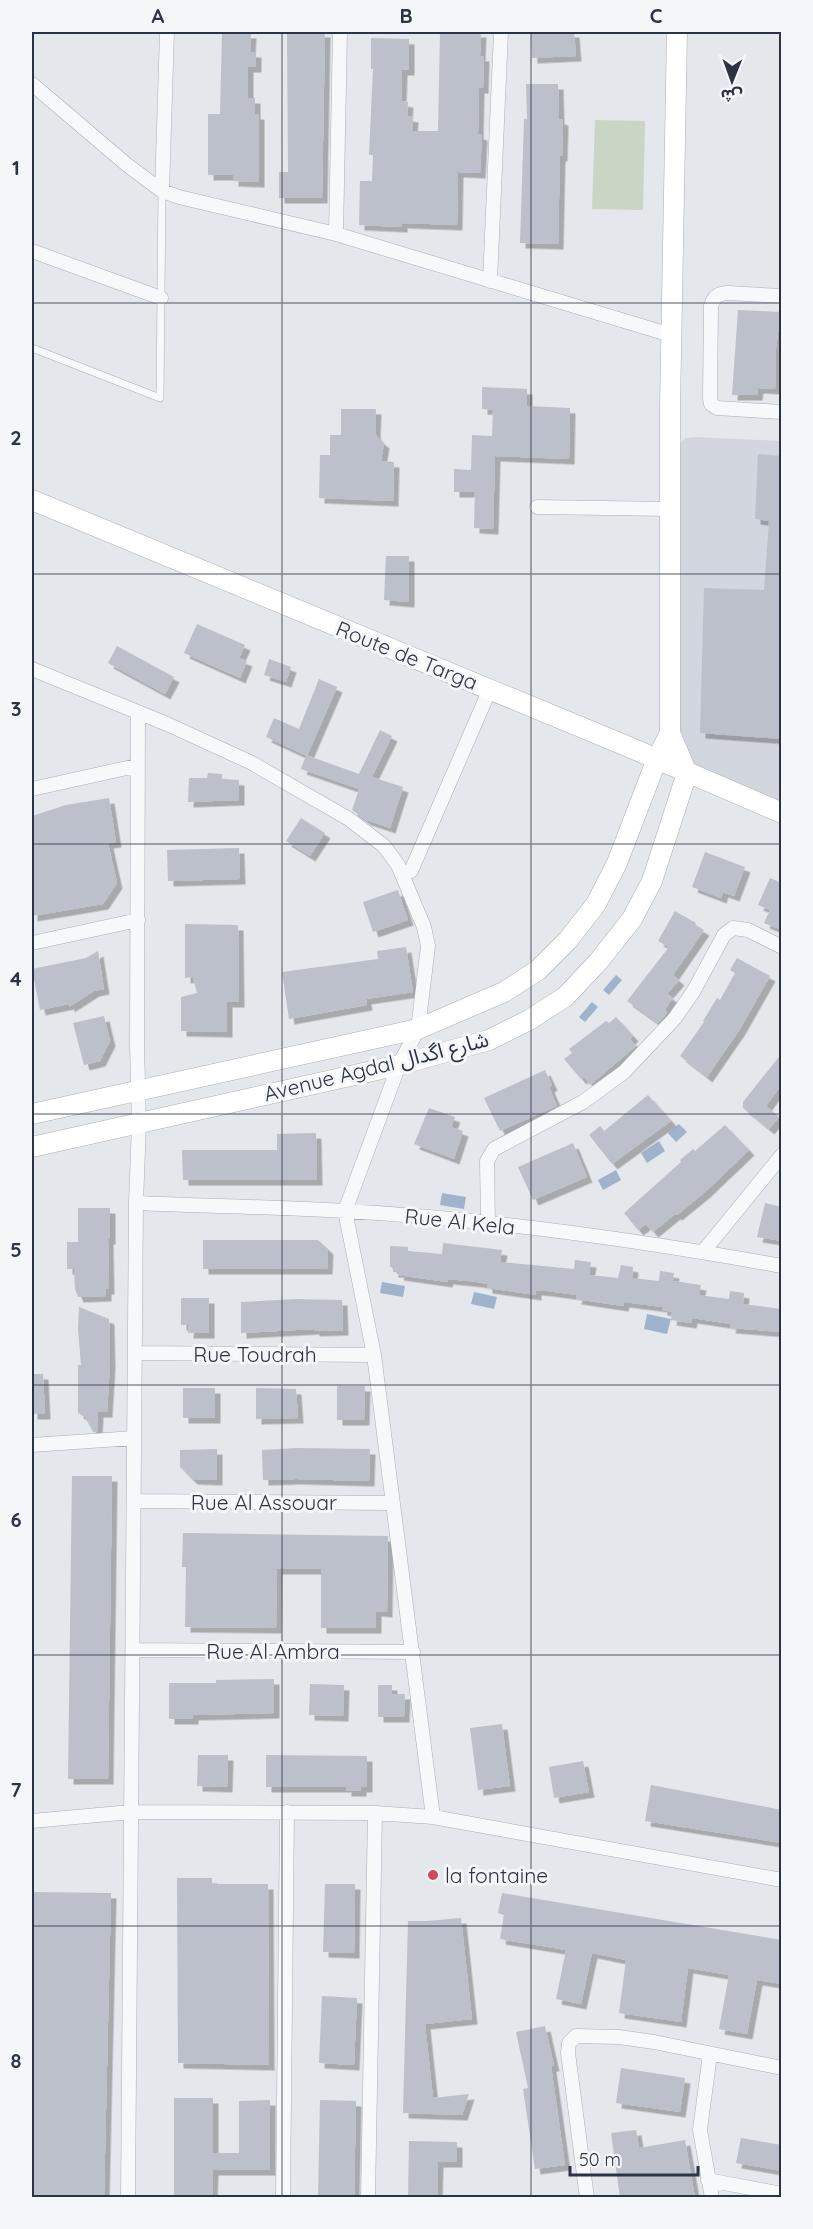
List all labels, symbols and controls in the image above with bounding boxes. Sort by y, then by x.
text: A [152,3,165,28]
text: B [399,3,413,28]
text: C [650,3,663,28]
north arrow [702,51,762,111]
text: ش [721,86,743,106]
text: 1 [12,155,20,180]
text: 2 [10,425,22,450]
street label: Route de Targa [332,615,482,695]
text: 3 [11,696,21,721]
text: 4 [10,966,22,991]
street label: Avenue Agdal شارع اگدال [261,1025,492,1109]
street label: Rue Al Kela [404,1202,516,1240]
text: 5 [10,1237,22,1262]
street label: Rue Toudrah [193,1341,317,1367]
street label: Rue Al Assouar [191,1489,337,1515]
text: 6 [10,1507,22,1532]
street label: Rue Al Ambra [206,1638,340,1664]
text: 7 [11,1777,22,1802]
place label: la fontaine [445,1862,548,1888]
marker: la fontaine [426,1868,440,1882]
text: 8 [11,2048,22,2073]
scale bar [570,2139,698,2177]
text: 50 m [579,2148,621,2171]

